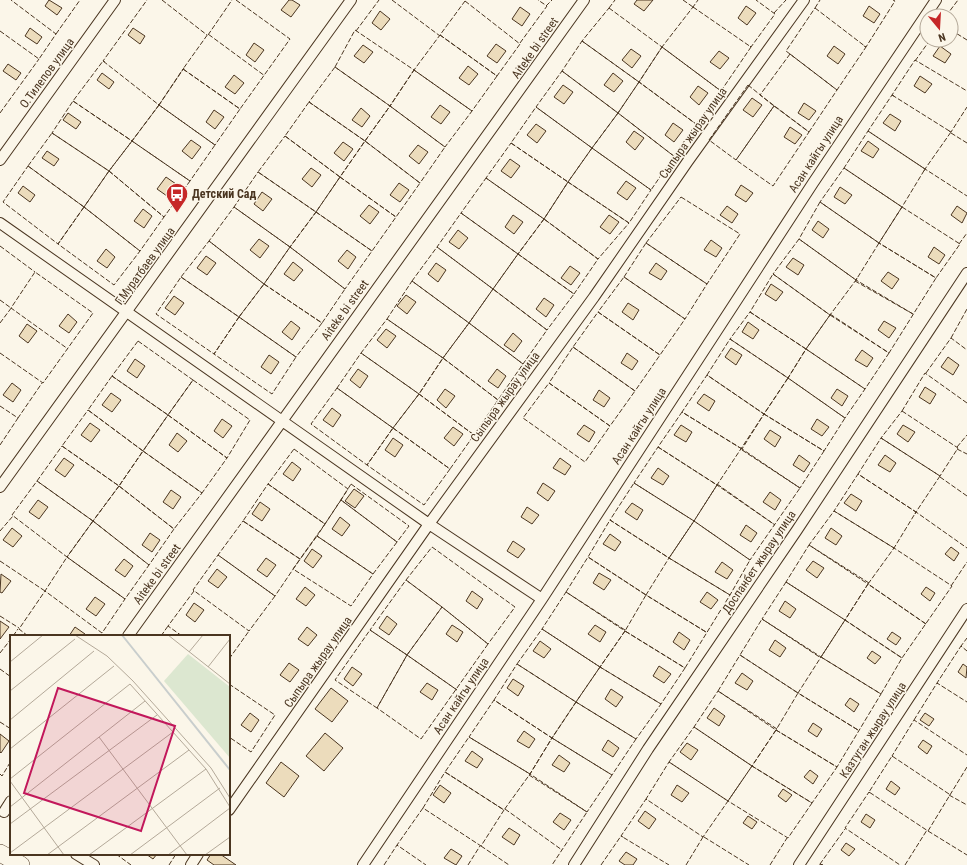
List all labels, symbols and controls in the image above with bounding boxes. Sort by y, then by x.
north arrow [919,8,959,48]
street label: Aiteke bi street [509,14,561,81]
text: N [936,30,947,44]
street label: О.Тилепов улица [17,35,77,111]
street label: Сыпыра жырау улица [656,84,730,181]
street label: Асан кайгы улица [786,113,846,195]
bus stop icon: Детский Сад [164,181,190,214]
place label: Детский Сад [192,187,256,201]
street label: Г.Муратбаев улица [112,224,178,308]
street label: Aiteke bi street [318,277,372,343]
street label: Сыпыра жырау улица [468,349,543,445]
street label: Асан кайгы улица [609,385,669,467]
street label: Доспанбет жырау улица [719,508,799,616]
street label: Aiteke bi street [130,541,184,607]
street label: Сыпыра жырау улица [281,613,355,710]
inset map [10,635,230,855]
street label: Асан кайгы улица [430,655,492,737]
street label: Казтуган жырау улица [837,679,909,781]

